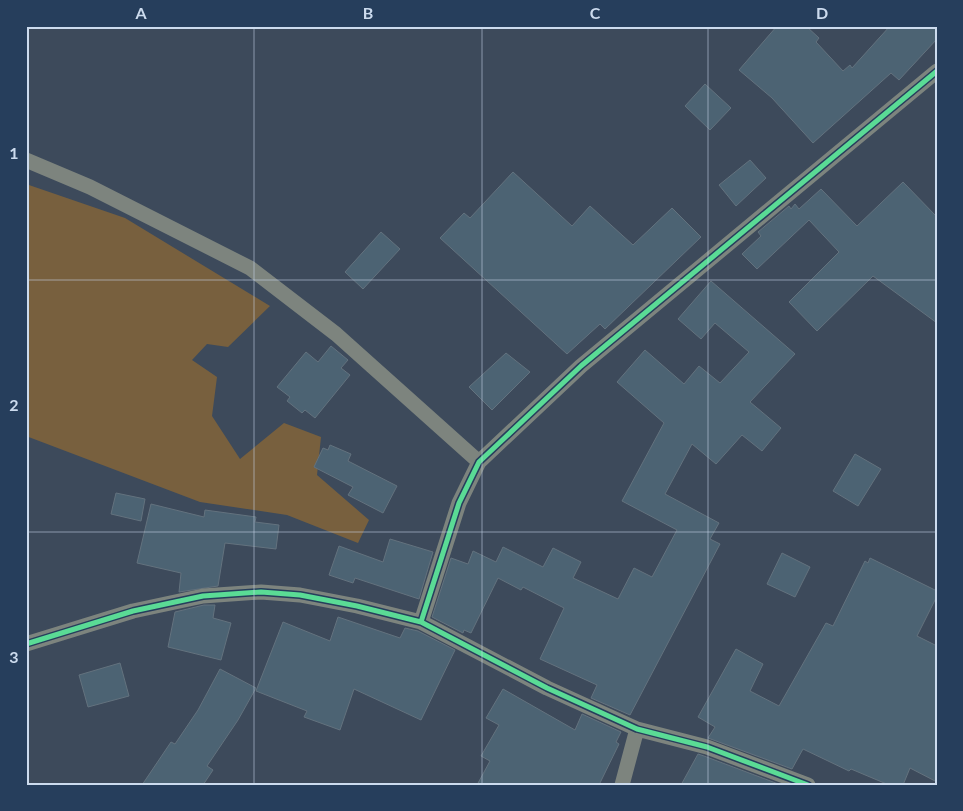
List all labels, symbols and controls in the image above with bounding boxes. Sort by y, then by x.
text: A [134,3,147,22]
text: B [363,3,373,22]
text: C [590,3,601,22]
text: D [816,3,828,22]
text: 1 [9,143,19,162]
text: 2 [9,395,19,414]
text: 3 [9,647,19,666]

